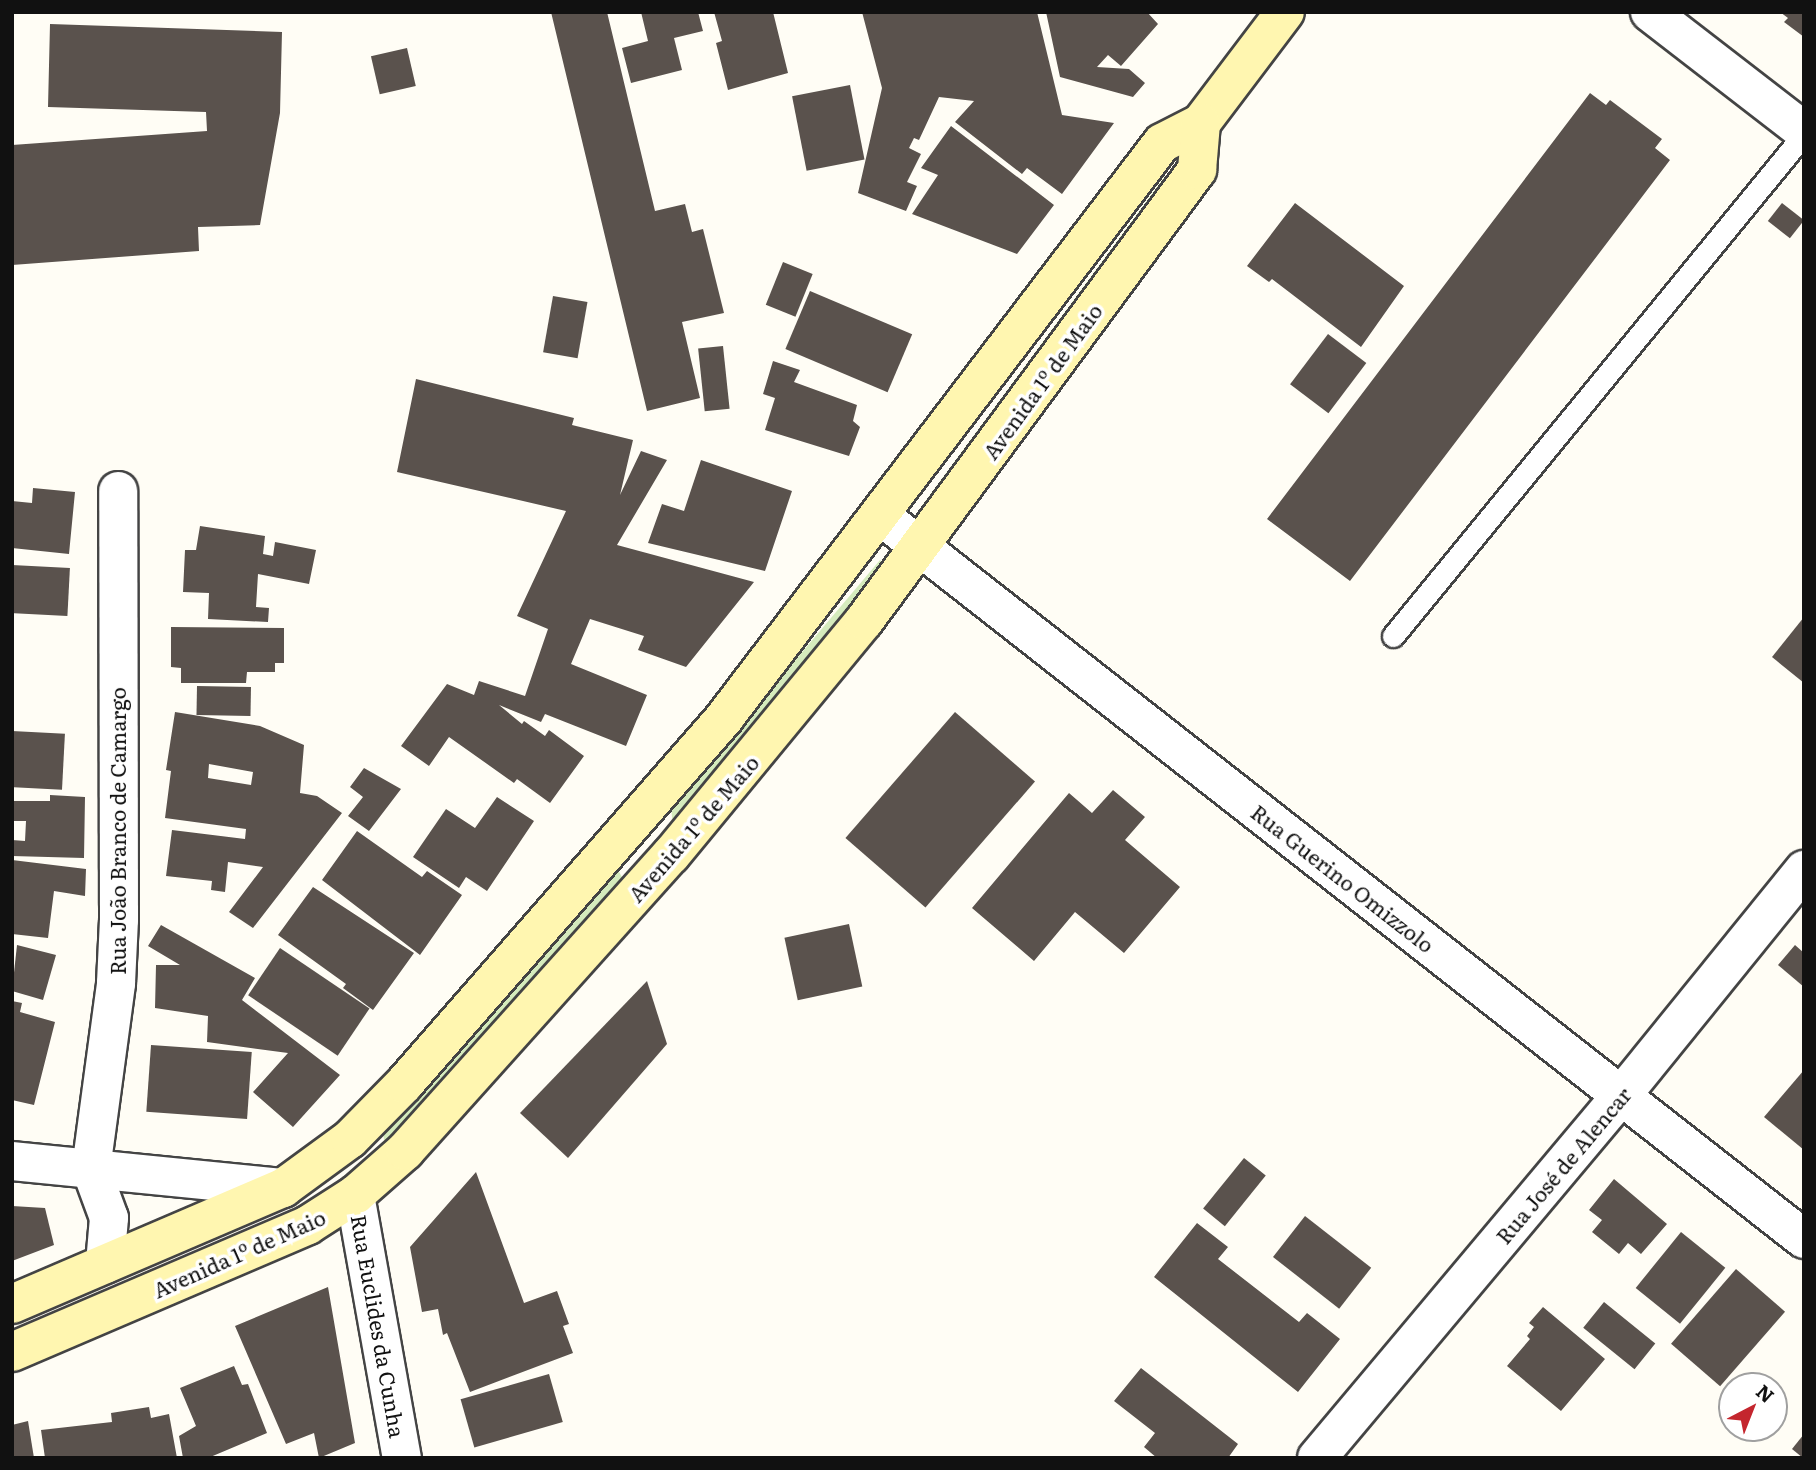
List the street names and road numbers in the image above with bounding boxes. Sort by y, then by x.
street label: Avenida 1º de Maio [977,298,1107,464]
street label: Rua João Branco de Camargo [104,687,130,975]
street label: Avenida 1º de Maio [622,749,764,907]
street label: Rua Guerino Omizzolo [1247,799,1439,957]
street label: Rua José de Alencar [1490,1082,1636,1248]
street label: Avenida 1º de Maio [149,1204,329,1302]
street label: Rua Euclides da Cunha [347,1213,411,1439]

